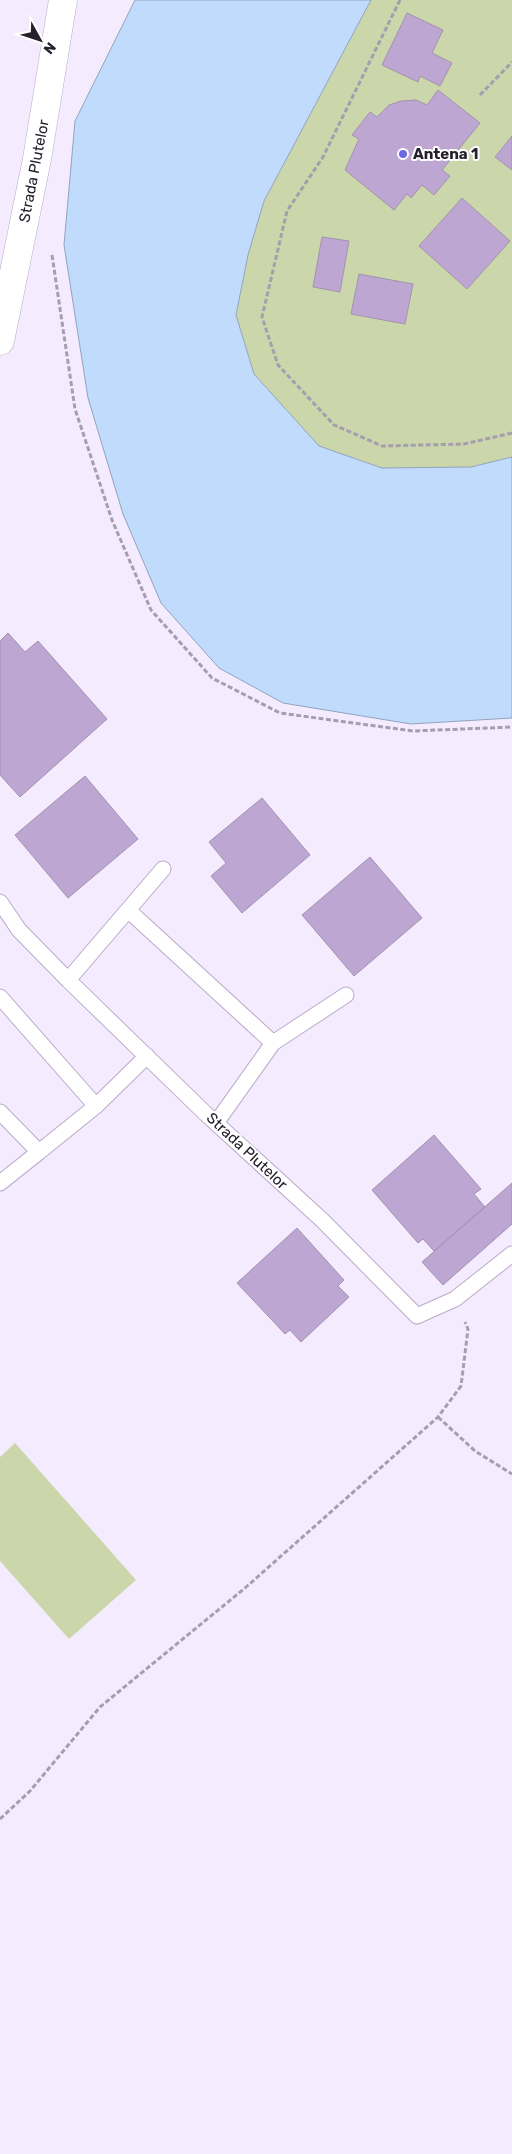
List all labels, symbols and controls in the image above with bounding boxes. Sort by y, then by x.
north arrow [15,15,65,65]
text: N [40,39,59,57]
street label: Strada Plutelor [15,118,53,224]
place label: Antena 1 [413,145,478,163]
marker: Antena 1 [397,148,409,160]
street label: Strada Plutelor [203,1109,292,1193]

